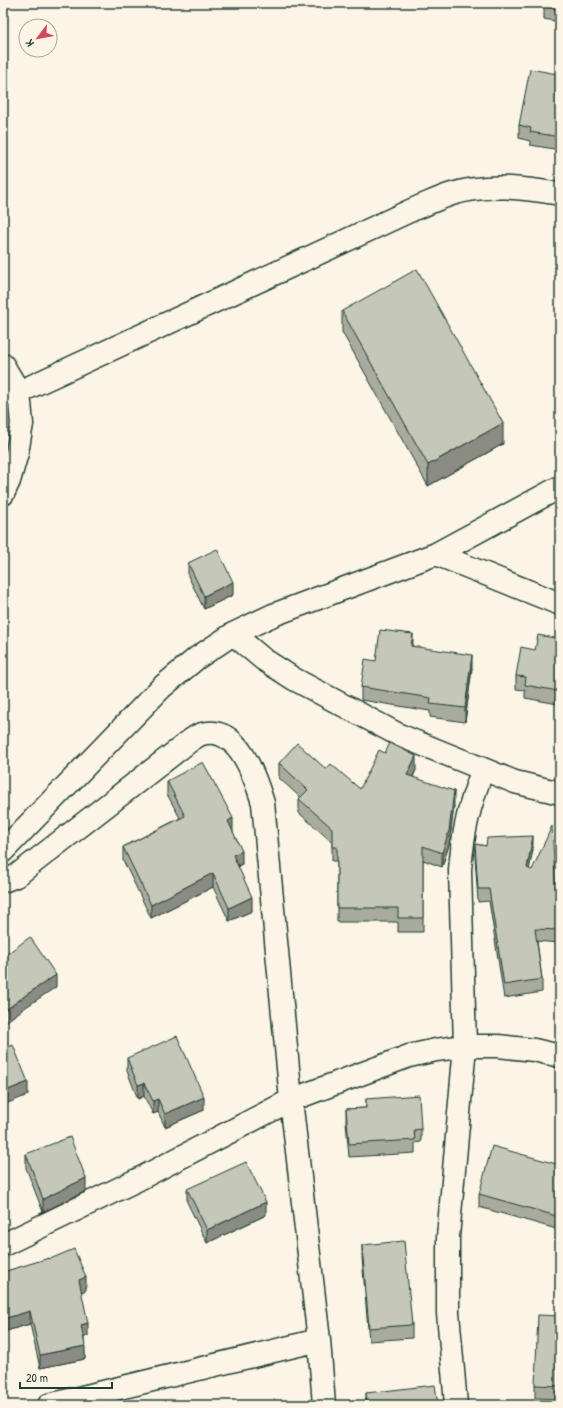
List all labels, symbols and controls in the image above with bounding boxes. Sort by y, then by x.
north arrow [18,18,58,58]
text: K [22,37,37,49]
scale bar [20,1364,112,1390]
text: 20 m [26,1369,48,1386]

